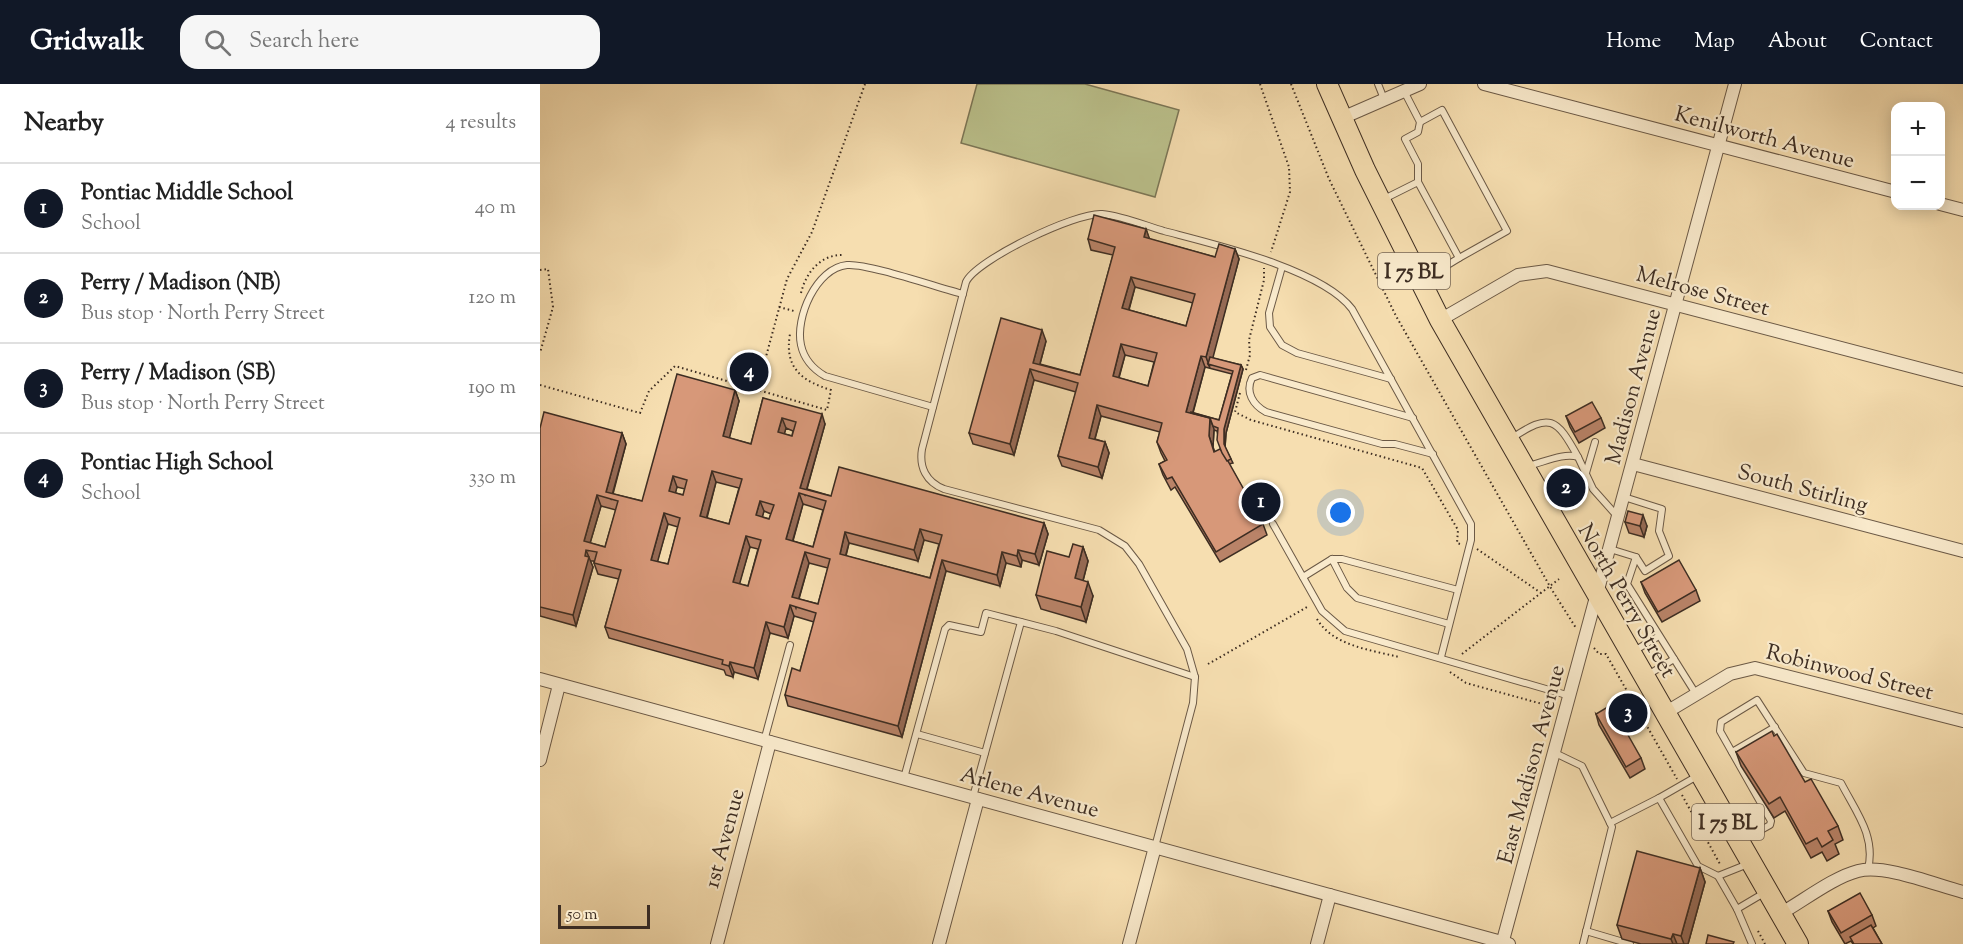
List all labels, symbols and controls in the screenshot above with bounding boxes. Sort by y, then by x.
search box [180,15,600,69]
text: Gridwalk [30,22,144,62]
icon: search [201,26,234,59]
text: Search here [249,26,359,58]
text: Home [1606,27,1661,57]
text: Map [1694,27,1735,57]
text: About [1768,27,1827,57]
text: Contact [1860,27,1933,57]
street label: Kenilworth Avenue [1671,99,1858,178]
map controls [1891,102,1945,210]
button: + [1891,102,1945,156]
text: Nearby [24,105,104,142]
text: 4 results [445,109,516,138]
button: − [1891,156,1945,210]
text: Pontiac Middle School [81,178,293,210]
text: 1 [40,194,47,223]
text: 40 m [475,194,516,223]
text: School [81,210,141,239]
road number: I 75 BL [1378,253,1450,289]
street label: Melrose Street [1632,260,1773,326]
text: Perry / Madison (NB) [81,268,281,300]
text: 2 [39,284,48,313]
text: 120 m [468,284,516,313]
text: Bus stop · North Perry Street [81,300,325,329]
street label: Madison Avenue [1599,305,1671,468]
pin: 4 [730,350,768,394]
text: Perry / Madison (SB) [81,358,276,390]
text: 3 [39,374,48,403]
text: 190 m [468,374,516,403]
text: Bus stop · North Perry Street [81,390,325,419]
text: Pontiac High School [81,448,273,480]
street label: South Stirling [1733,457,1871,523]
text: 4 [38,464,49,493]
text: 330 m [469,464,516,493]
pin: 2 [1546,466,1586,510]
text: School [81,480,141,509]
pin: 1 [1242,480,1280,524]
your location [1326,498,1355,527]
street label: North Perry Street [1568,518,1683,685]
street label: Robinwood Street [1762,638,1937,710]
street label: East Madison Avenue [1491,662,1575,868]
pin: 3 [1608,690,1648,736]
street label: Arlene Avenue [956,760,1102,828]
street label: 1st Avenue [697,785,755,892]
road number: I 75 BL [1692,804,1764,840]
scale bar [558,902,650,930]
text: 50 m [567,904,598,927]

